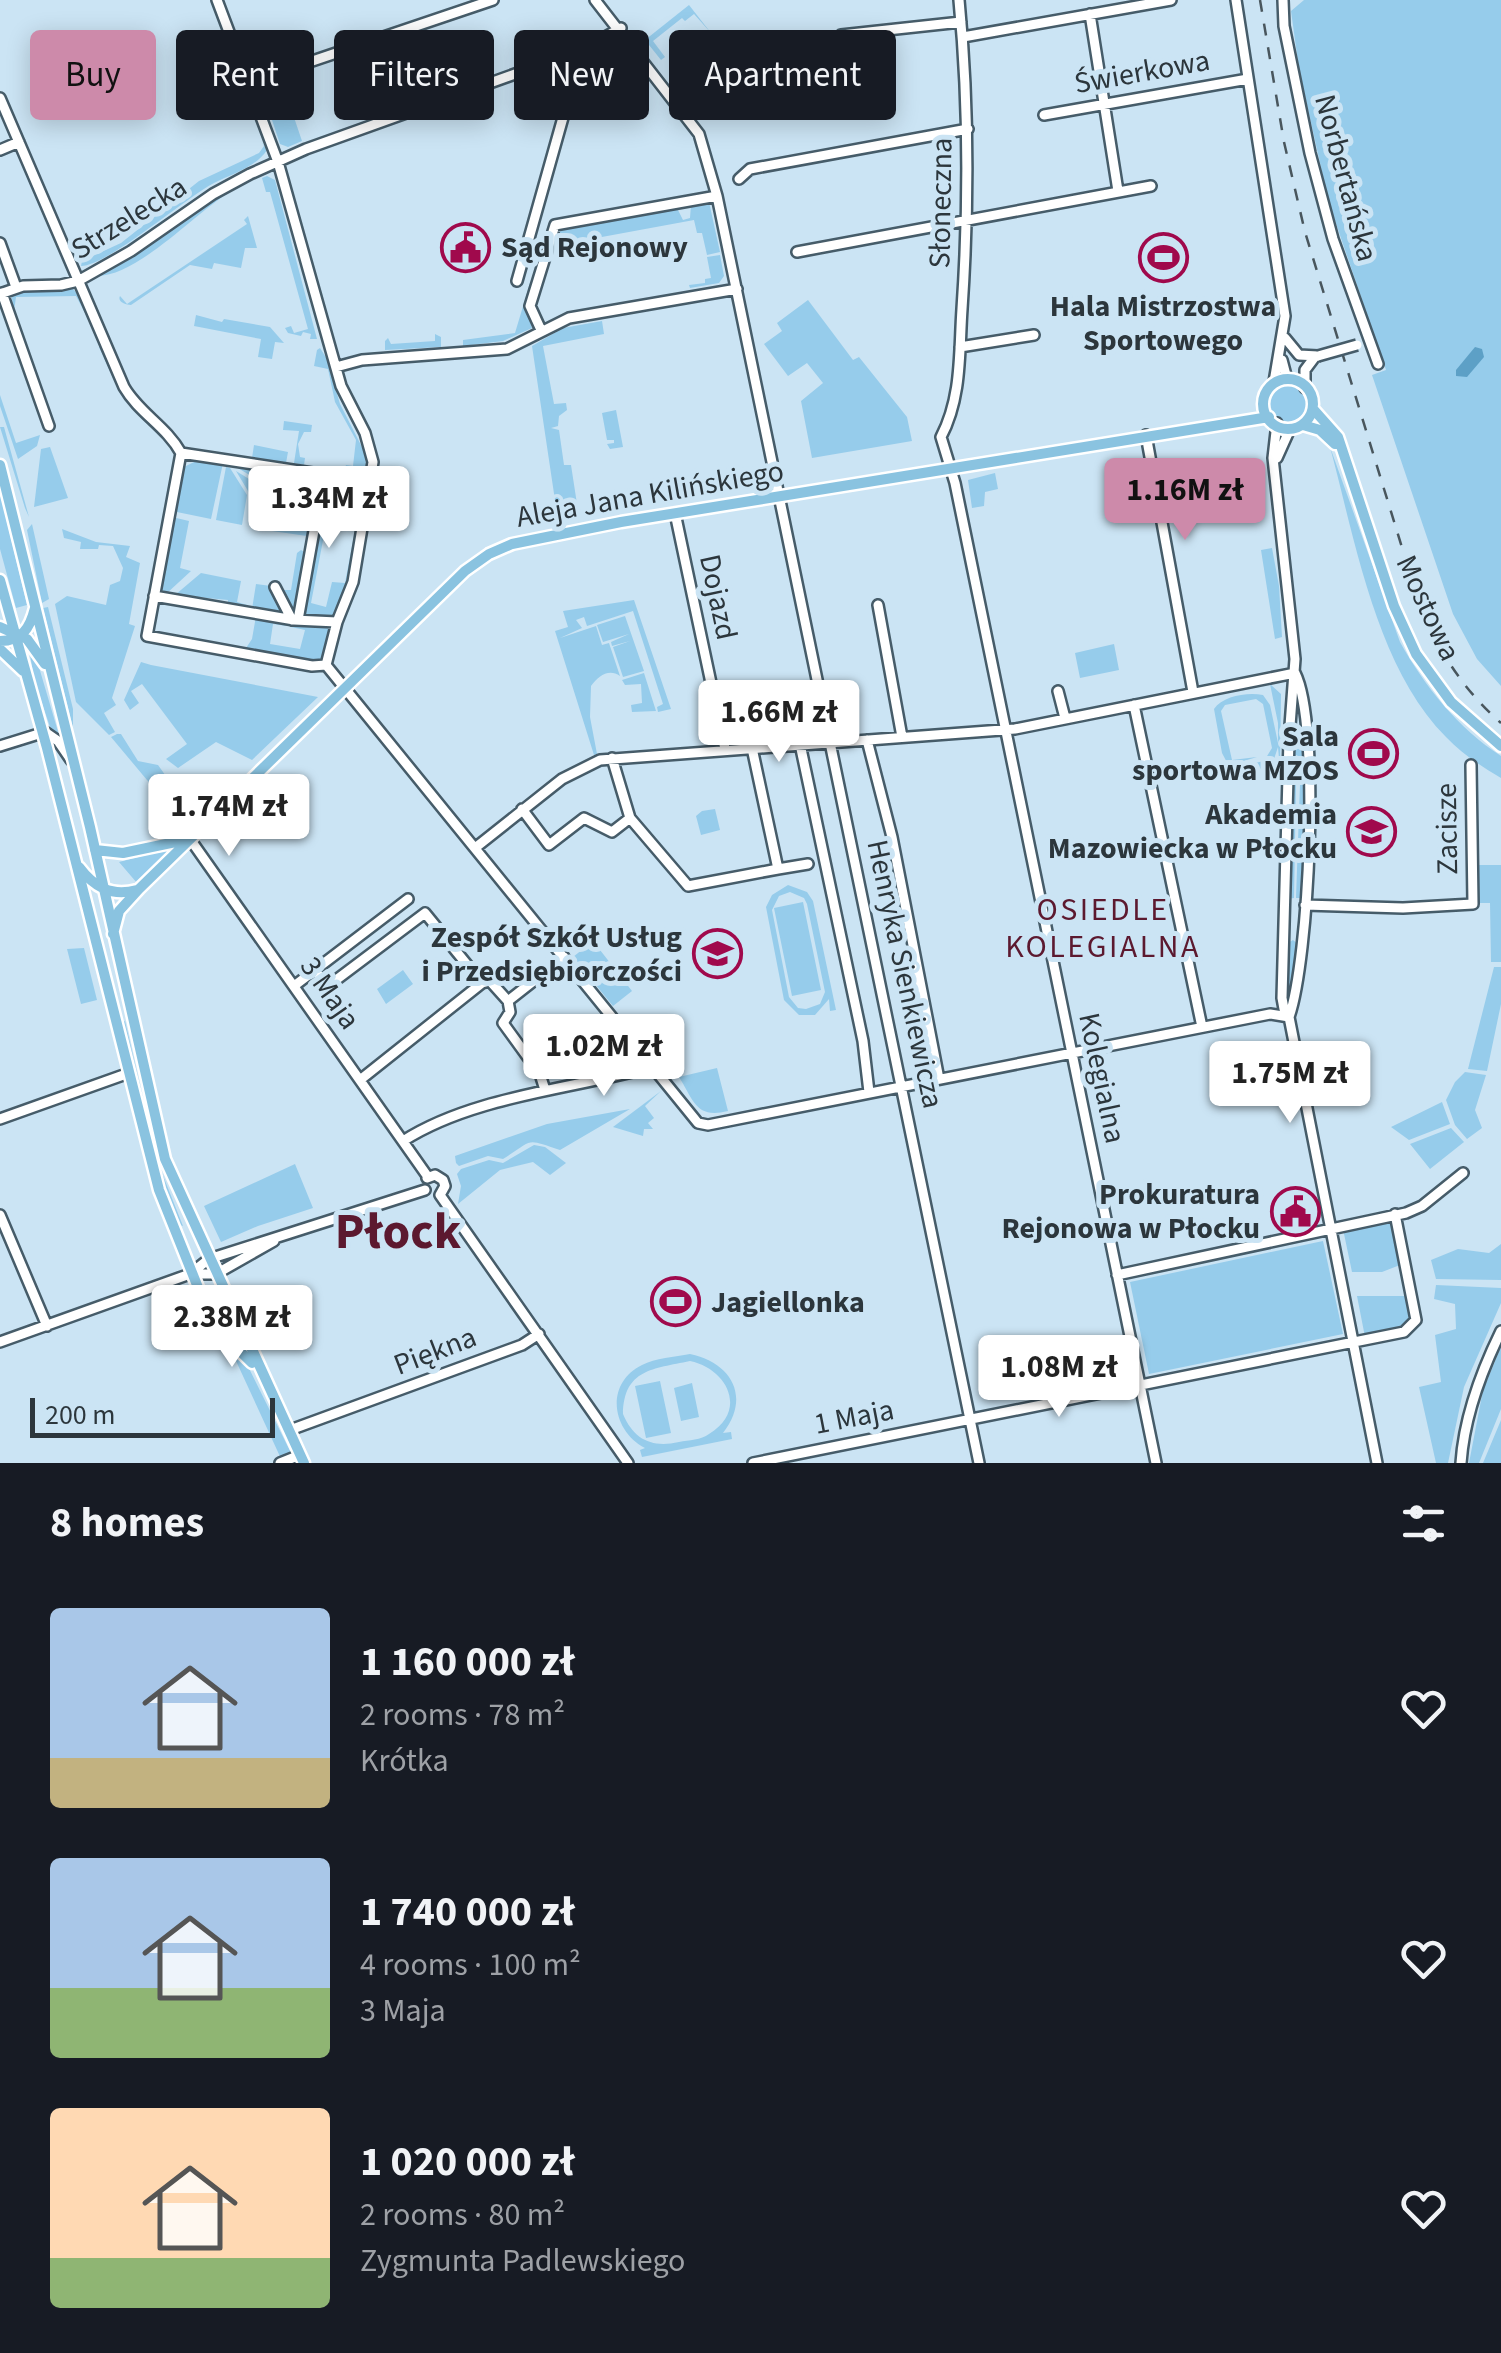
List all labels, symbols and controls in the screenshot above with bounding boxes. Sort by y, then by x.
chip: Buy [30,30,156,120]
chip: Rent [176,30,314,120]
chip: Filters [334,30,494,120]
chip: New [514,30,649,120]
chip: Apartment [669,30,896,120]
street label: Świerkowa [1071,39,1213,105]
street label: Norbertańska [1303,90,1389,266]
street label: Słoneczna [918,137,964,269]
street label: Strzelecka [63,166,195,270]
public building icon: Sąd Rejonowy [440,221,492,273]
place label: Sąd Rejonowy [501,226,688,269]
sports icon: Hala Mistrzostwa Sportowego [1137,231,1189,283]
place label: Hala Mistrzostwa Sportowego [1050,285,1276,362]
street label: Aleja Jana Kilińskiego [513,449,787,539]
pin: 1.16M zł [1082,458,1288,543]
pin: 1.34M zł [226,466,432,551]
text: 1.16M zł [1126,467,1244,513]
text: 1.34M zł [270,475,388,521]
street label: Mostowa [1385,548,1471,668]
street label: Dojazd [688,550,748,644]
pin: 1.66M zł [676,680,882,765]
text: 1.66M zł [720,689,838,735]
place label: Sala sportowa MZOS [1132,715,1339,792]
sports icon: Sala sportowa MZOS [1348,727,1400,779]
pin: 1.74M zł [126,774,332,859]
text: 1.74M zł [170,783,288,829]
street label: Zacisze [1425,783,1469,875]
place label: Akademia Mazowiecka w Płocku [1048,793,1337,870]
school or university icon: Akademia Mazowiecka w Płocku [1346,805,1398,857]
street label: Henryka Sienkiewicza [856,836,954,1112]
district label: OSIEDLE KOLEGIALNA [1005,887,1201,970]
place label: Zespół Szkół Usług i Przedsiębiorczości [421,916,682,993]
school or university icon: Zespół Szkół Usług i Przedsiębiorczości [691,928,743,980]
street label: 3 Maja [289,948,371,1038]
street label: Kolegialna [1067,1009,1137,1147]
pin: 1.02M zł [501,1014,707,1099]
text: 1.02M zł [545,1023,663,1069]
pin: 1.75M zł [1187,1041,1393,1126]
text: 1.75M zł [1231,1050,1349,1096]
place label: Prokuratura Rejonowa w Płocku [1001,1173,1260,1250]
public building icon: Prokuratura Rejonowa w Płocku [1269,1185,1321,1237]
district label: Płock [335,1197,462,1268]
sports icon: Jagiellonka [650,1276,702,1328]
place label: Jagiellonka [711,1281,865,1324]
pin: 2.38M zł [129,1285,335,1370]
text: 2.38M zł [173,1294,291,1340]
street label: Piękna [387,1316,483,1386]
pin: 1.08M zł [956,1335,1162,1420]
text: 1.08M zł [1000,1344,1118,1390]
street label: 1 Maja [810,1388,898,1446]
scale bar [30,1393,275,1438]
text: 200 m [45,1395,116,1435]
text: 8 homes [50,1493,204,1553]
icon: filters [1396,1496,1451,1551]
text: 1 160 000 zł [360,1632,575,1692]
icon: home [130,1648,250,1768]
icon: heart [1396,1681,1451,1736]
text: 2 rooms · 78 m² [360,1692,565,1738]
text: Krótka [360,1738,449,1784]
text: 1 740 000 zł [360,1882,575,1942]
icon: home [130,1898,250,2018]
icon: heart [1396,1931,1451,1986]
text: 4 rooms · 100 m² [360,1942,581,1988]
text: 3 Maja [360,1988,446,2034]
text: 1 020 000 zł [360,2132,575,2192]
icon: home [130,2148,250,2268]
icon: heart [1396,2181,1451,2236]
text: 2 rooms · 80 m² [360,2192,565,2238]
text: Zygmunta Padlewskiego [360,2238,685,2284]

